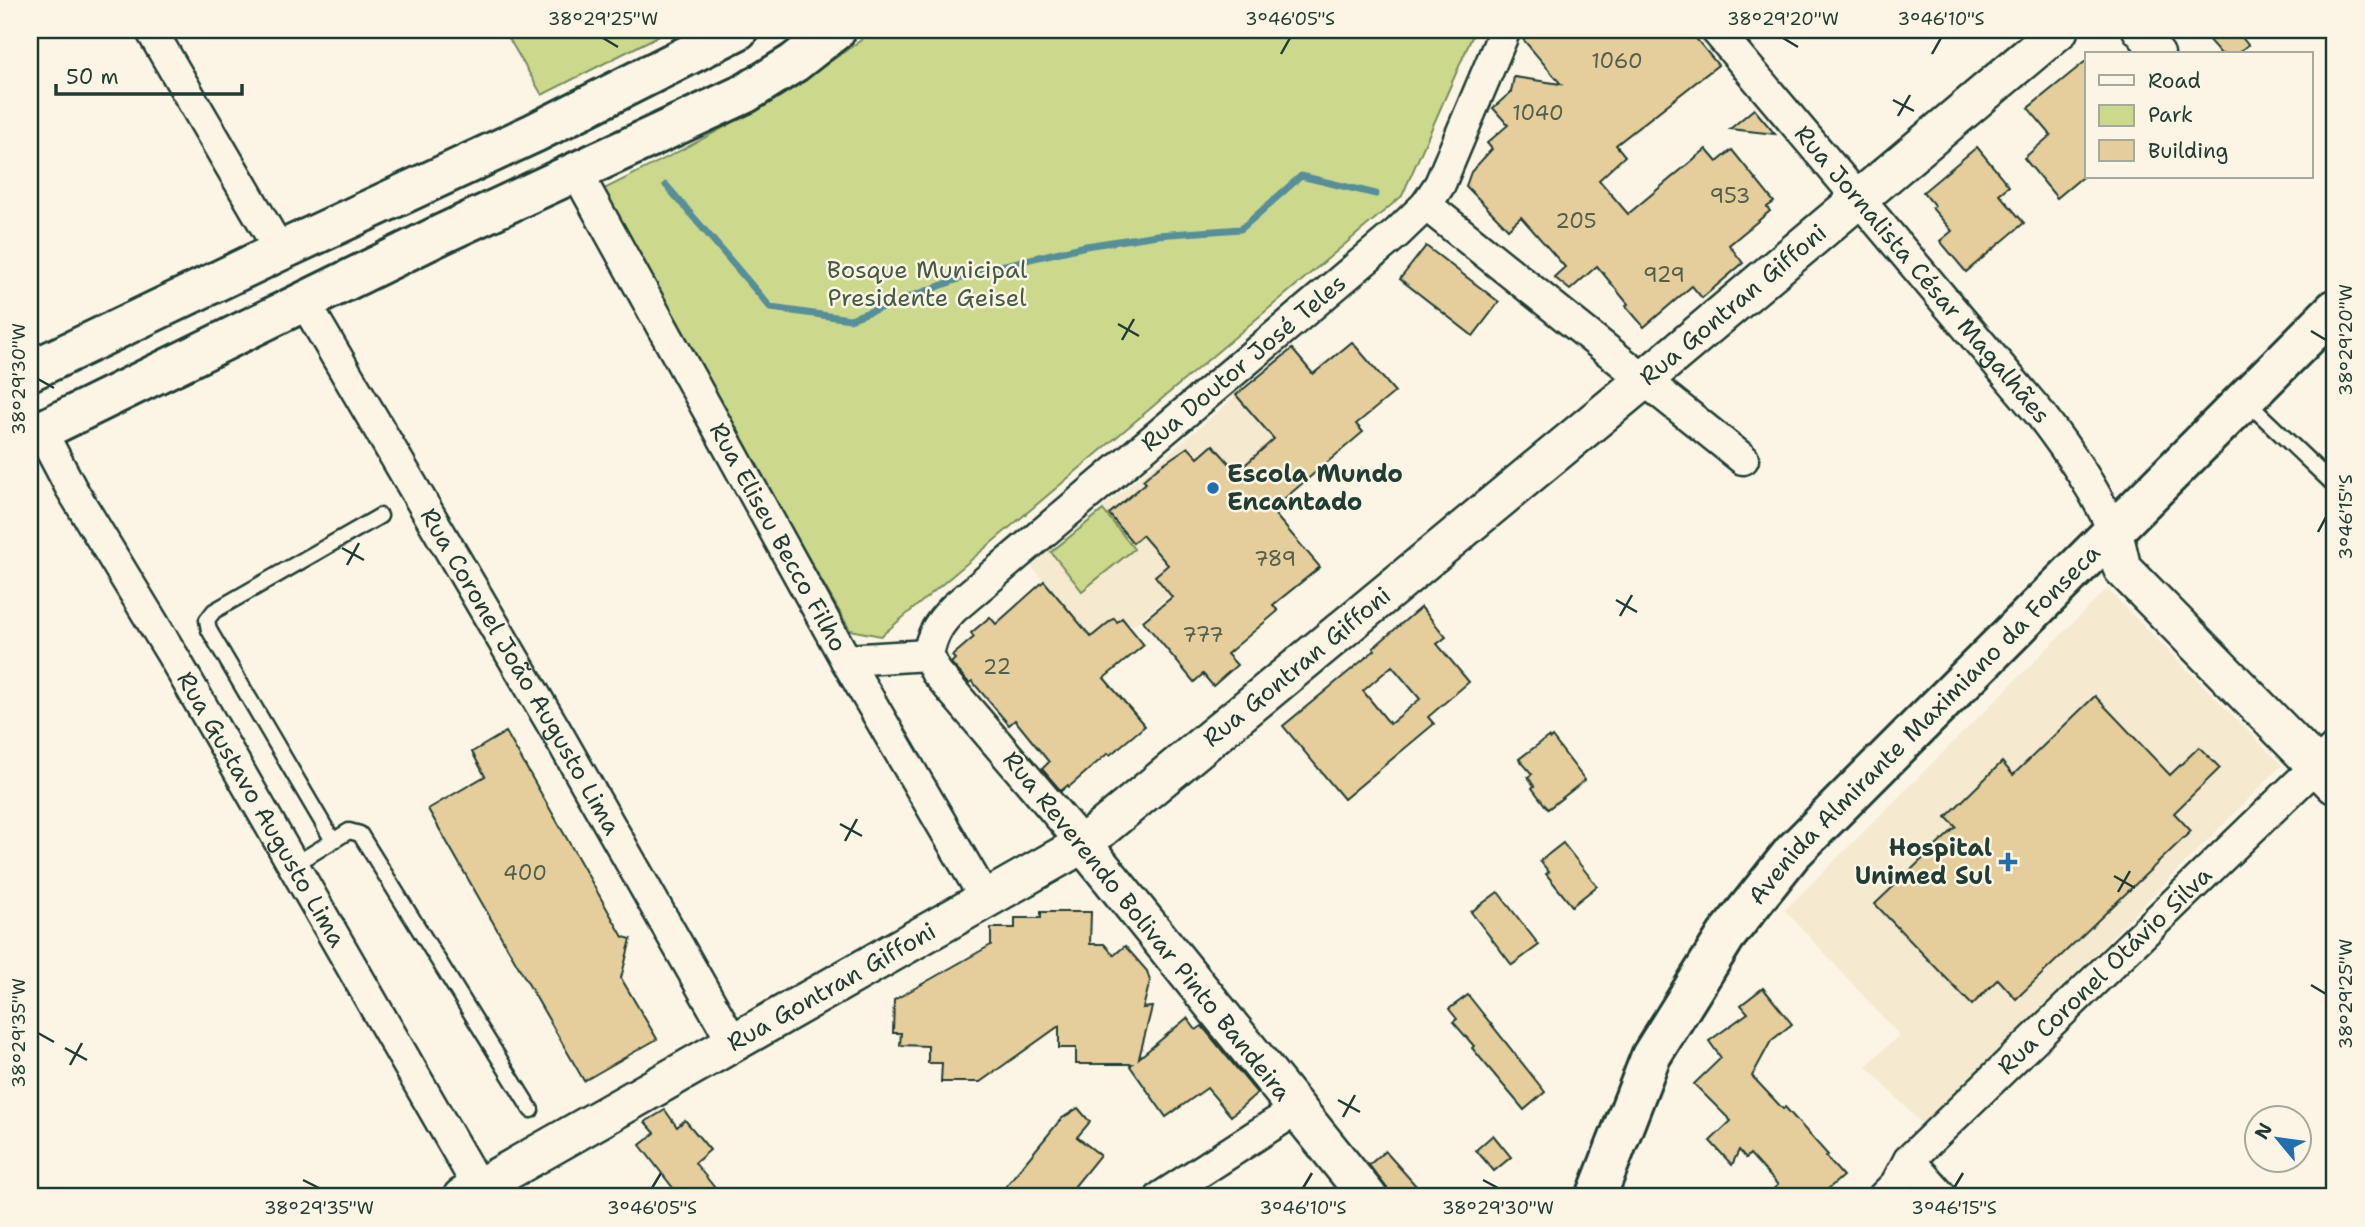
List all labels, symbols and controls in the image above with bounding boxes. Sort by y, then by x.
text: 38°29'25"W [548,7,658,31]
text: 3°46'05"S [1245,7,1335,31]
text: 38°29'20"W [1727,7,1839,31]
text: 3°46'10"S [1897,7,1985,31]
house number: 1060 [1591,47,1643,75]
scale bar [56,52,242,96]
legend [2085,52,2312,178]
text: 50 m [66,63,119,91]
text: Road [2148,67,2201,95]
house number: 1040 [1512,99,1564,127]
text: Park [2148,101,2193,129]
street label: Rua Jornalista César Magalhães [1787,119,2058,430]
text: Building [2148,137,2228,165]
house number: 953 [1710,182,1750,210]
house number: 205 [1555,207,1597,235]
street label: Rua Gontran Giffoni [1633,217,1833,393]
park label: Bosque Municipal Presidente Geisel [827,254,1028,314]
house number: 929 [1643,261,1685,289]
street label: Rua Doutor José Teles [1134,267,1353,459]
text: 38°29'20"W [2334,284,2358,396]
text: 38°29'30"W [7,323,31,435]
street label: Rua Eliseu Becco Filho [702,417,854,657]
place label: Escola Mundo Encantado [1227,458,1403,518]
text: 3°46'15"S [2334,474,2358,560]
marker: Escola Mundo Encantado [1205,480,1221,496]
street label: Rua Coronel João Augusto Lima [413,502,628,841]
street label: Avenida Almirante Maximiano da Fonseca [1741,537,2107,911]
house number: 789 [1254,545,1296,573]
street label: Rua Gontran Giffoni [1196,580,1398,754]
house number: 777 [1182,621,1224,649]
house number: 22 [983,653,1011,681]
street label: Rua Gustavo Augusto Lima [169,666,353,953]
street label: Rua Reverendo Bolivar Pinto Bandeira [996,744,1298,1108]
place label: Hospital Unimed Sul [1855,832,1992,892]
marker: Hospital Unimed Sul [1998,852,2018,872]
house number: 400 [503,859,547,887]
street label: Rua Coronel Otávio Silva [1991,860,2219,1082]
street label: Rua Gontran Giffoni [721,915,942,1059]
text: 38°29'25"W [2334,939,2358,1049]
text: 38°29'35"W [7,978,31,1088]
north arrow [2242,1104,2312,1174]
text: N [2249,1118,2278,1144]
text: 38°29'35"W [264,1196,374,1220]
text: 3°46'05"S [607,1196,697,1220]
text: 3°46'10"S [1259,1196,1347,1220]
text: 38°29'30"W [1442,1196,1554,1220]
text: 3°46'15"S [1911,1196,1997,1220]

